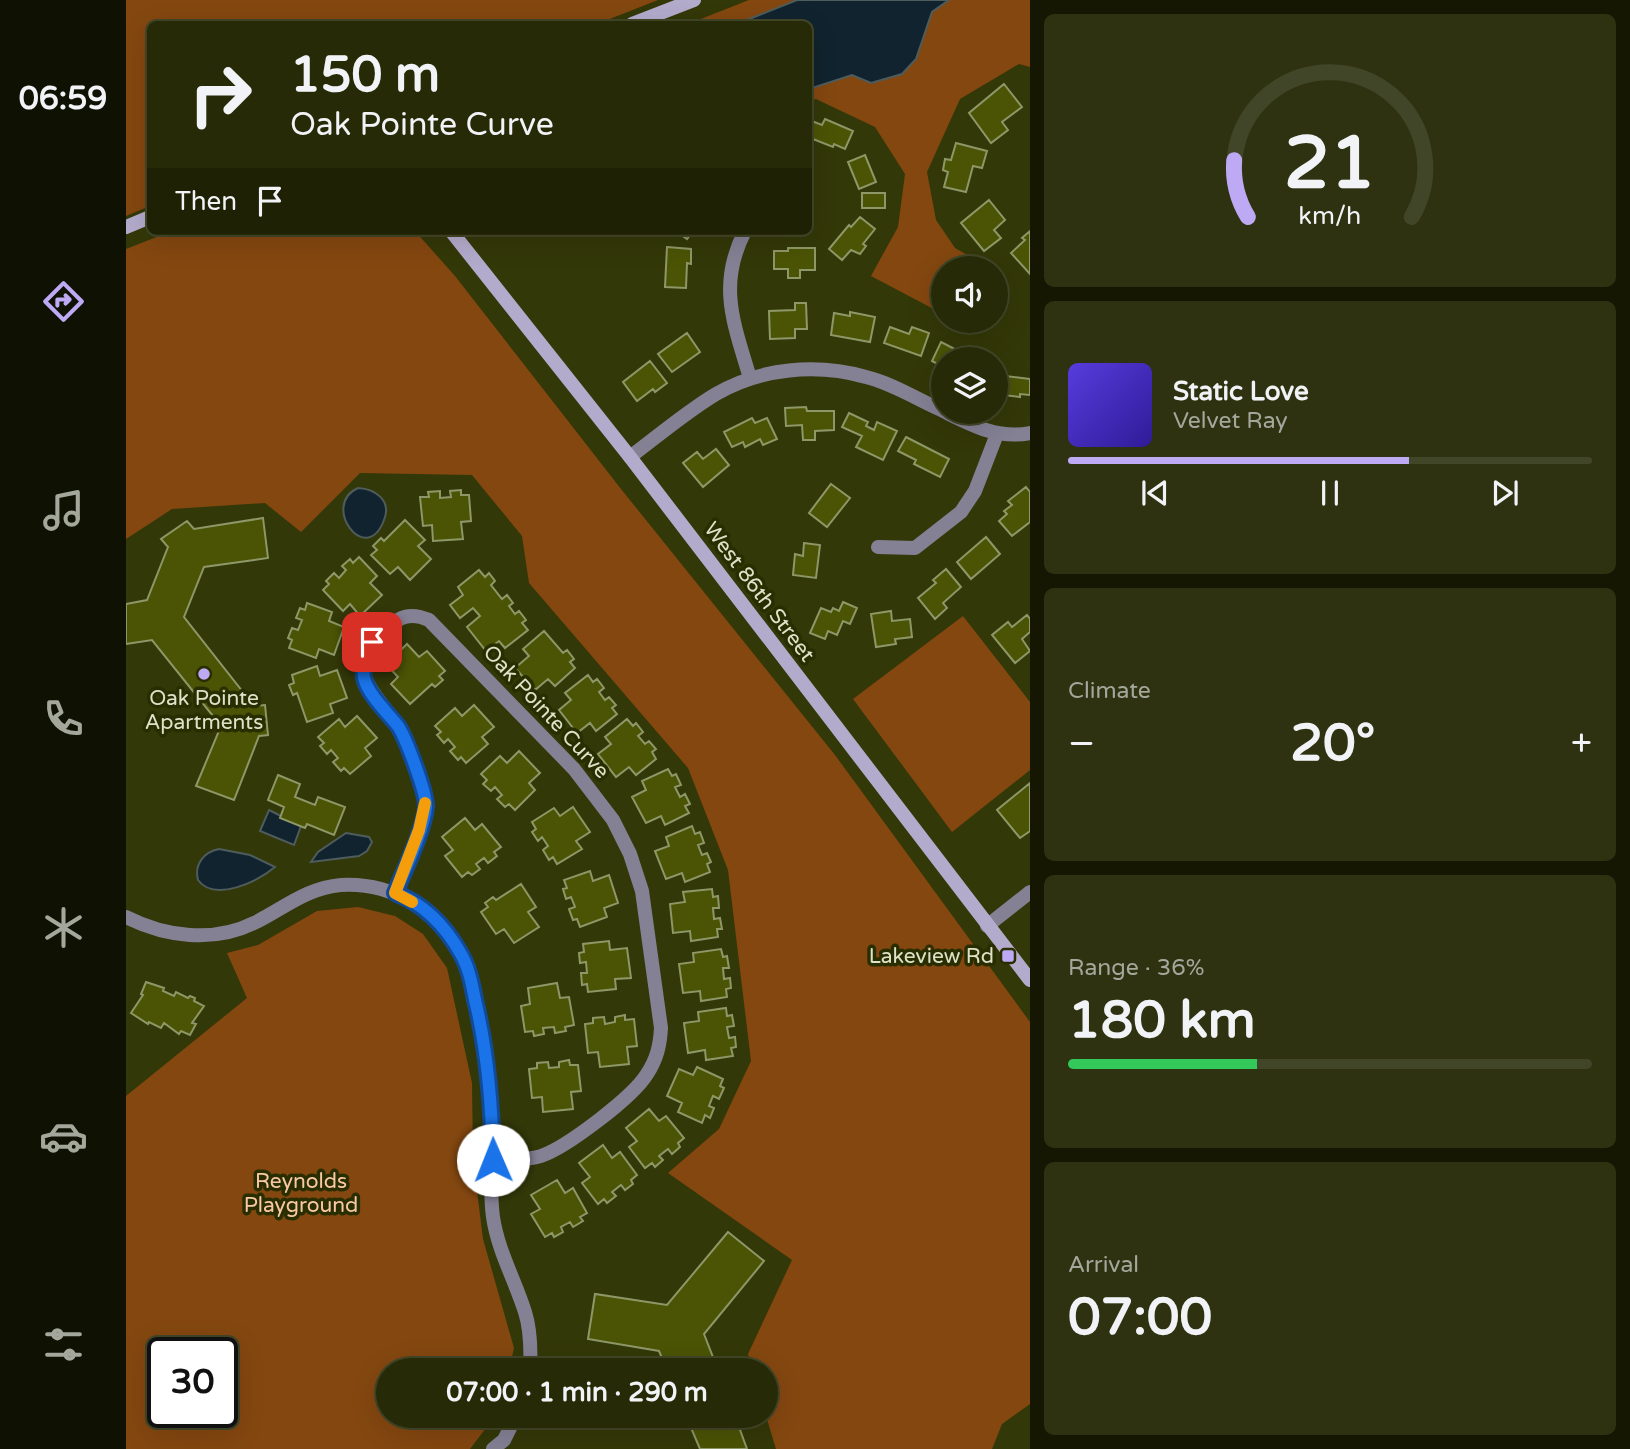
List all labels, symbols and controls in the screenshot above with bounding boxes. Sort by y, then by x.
text: 150 m [290,46,440,105]
icon: right [175,49,266,140]
text: 06:59 [19,80,107,118]
text: Oak Pointe Curve [290,106,554,144]
text: 21 [1284,120,1376,208]
icon: arrive [251,182,289,220]
text: Then [175,186,237,217]
text: km/h [1299,200,1361,230]
map controls [931,256,1008,424]
button: sound [931,256,1008,333]
icon: directions [39,277,88,326]
button: layers [931,347,1008,424]
text: Static Love [1173,376,1309,407]
text: Velvet Ray [1173,407,1288,435]
icon: previous [1136,474,1174,512]
icon: pause [1311,474,1349,512]
icon: next [1486,474,1524,512]
icon: music [39,486,88,535]
street label: West 86th Street [698,517,820,667]
pin [342,612,402,672]
icon: arrive [353,623,391,661]
street label: Oak Pointe Curve [478,640,614,784]
marker: Oak Pointe Apartments [196,666,212,682]
text: Climate [1068,677,1151,705]
place label: Oak Pointe Apartments [145,686,263,735]
icon: phone [39,694,88,743]
text: 20° [1290,712,1375,775]
text: − [1068,721,1095,767]
text: + [1571,721,1592,767]
icon: climate [39,903,88,952]
place label: Lakeview Rd [869,944,994,969]
marker: Lakeview Rd [1000,948,1016,964]
text: Range · 36% [1068,954,1204,982]
text: 180 km [1068,989,1256,1052]
icon: car [39,1112,88,1161]
position arrow [456,1123,530,1197]
park label: Reynolds Playground [244,1169,358,1218]
text: Arrival [1068,1251,1139,1279]
text: 07:00 [1068,1286,1212,1349]
icon: filters [39,1320,88,1369]
speed limit sign: 30 [147,1337,238,1428]
text: 07:00 · 1 min · 290 m [446,1377,708,1408]

